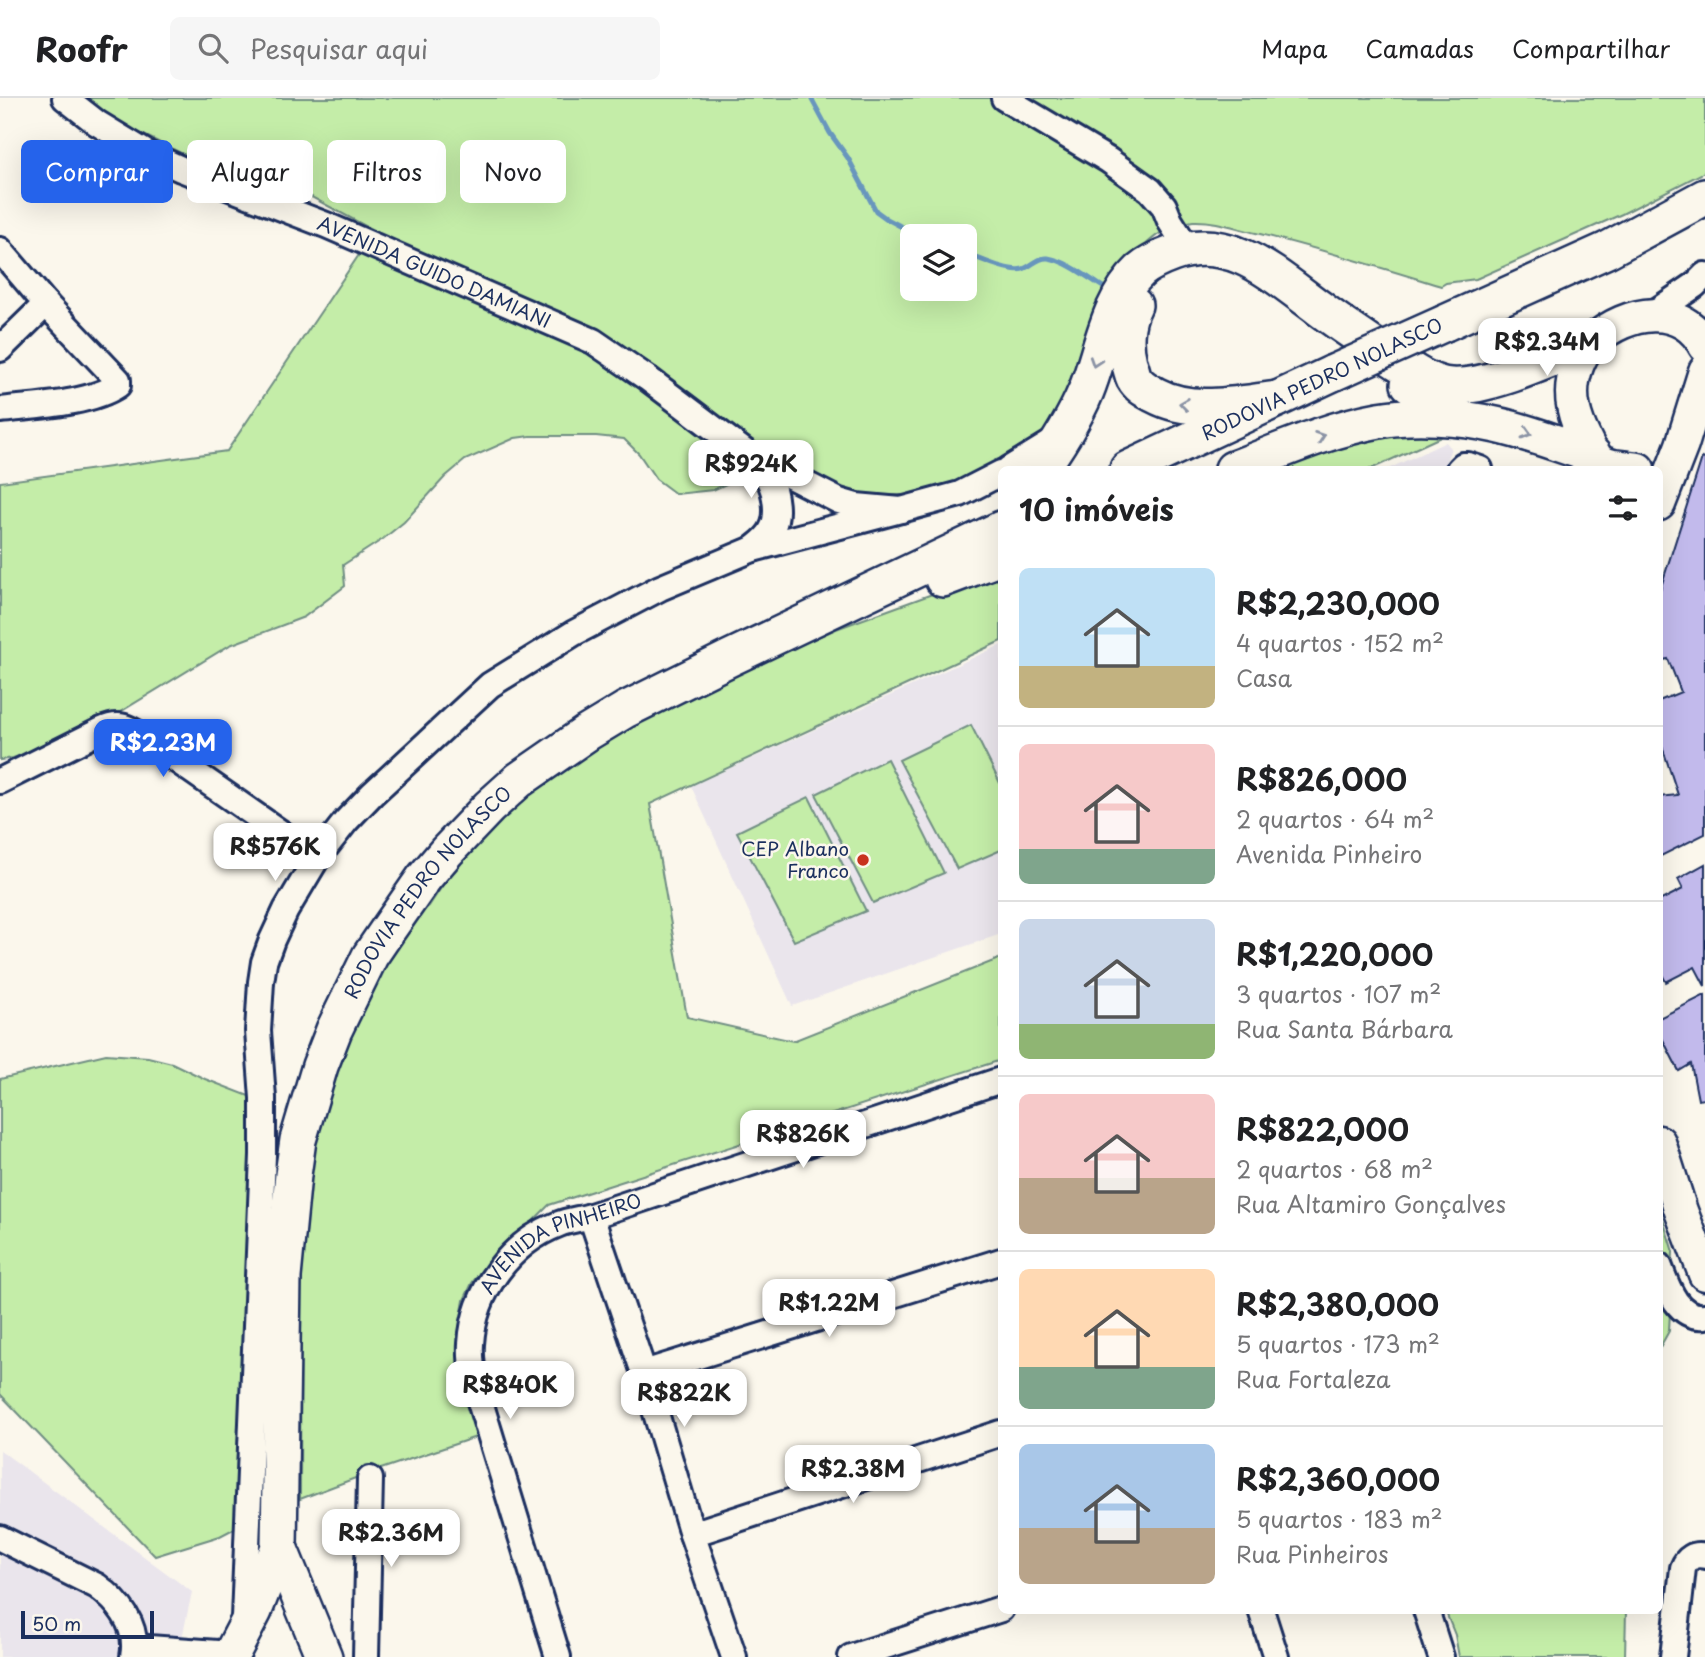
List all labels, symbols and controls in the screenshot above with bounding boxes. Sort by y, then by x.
search box [170,17,660,80]
text: Roofr [35,23,128,73]
icon: search [194,29,232,67]
text: Pesquisar aqui [250,29,428,68]
text: Mapa [1261,30,1327,66]
text: Camadas [1365,30,1474,66]
text: Compartilhar [1512,30,1670,66]
chip: Comprar [21,140,173,203]
chip: Alugar [187,140,313,203]
chip: Filtros [327,140,446,203]
chip: Novo [460,140,566,203]
street label: AVENIDA GUIDO DAMIANI [314,208,556,334]
map controls [900,224,977,301]
button: layers [900,224,977,301]
street label: RODOVIA PEDRO NOLASCO [1197,310,1447,446]
pin: R$2.34M [1482,318,1612,378]
text: R$2.34M [1494,323,1600,358]
one-way arrow [1089,355,1104,367]
one-way arrow [1179,397,1190,412]
one-way arrow [1520,424,1532,439]
one-way arrow [1313,431,1325,445]
pin: R$924K [694,440,808,500]
text: R$924K [704,445,798,480]
text: 10 imóveis [1019,486,1174,531]
icon: filters [1604,489,1642,527]
text: R$2,230,000 [1236,580,1440,625]
icon: home [1075,596,1159,680]
text: 4 quartos · 152 m² [1236,625,1444,660]
text: Casa [1236,660,1292,695]
pin: R$2.23M [98,720,228,779]
text: R$2.23M [110,724,216,759]
text: R$826,000 [1236,756,1407,801]
icon: home [1075,772,1159,856]
street label: RODOVIA PEDRO NOLASCO [336,779,517,1003]
text: 2 quartos · 64 m² [1236,801,1434,836]
pin: R$576K [218,824,332,883]
text: R$576K [229,828,321,863]
place label: CEP Albano Franco [741,834,849,884]
text: Avenida Pinheiro [1236,836,1422,871]
marker: CEP Albano Franco [855,852,871,868]
text: R$1,220,000 [1236,931,1433,976]
icon: home [1075,947,1159,1031]
text: 3 quartos · 107 m² [1236,976,1441,1011]
text: Rua Santa Bárbara [1236,1011,1453,1046]
text: R$822,000 [1236,1106,1409,1151]
pin: R$826K [746,1110,860,1170]
text: R$826K [756,1115,850,1150]
icon: home [1075,1122,1159,1206]
text: 2 quartos · 68 m² [1236,1151,1433,1186]
street label: AVENIDA PINHEIRO [472,1185,645,1298]
text: Rua Altamiro Gonçalves [1236,1186,1506,1221]
pin: R$1.22M [764,1280,894,1339]
text: R$2,380,000 [1236,1281,1439,1326]
text: R$1.22M [778,1284,880,1319]
icon: home [1075,1297,1159,1381]
text: 5 quartos · 173 m² [1236,1326,1440,1361]
text: Rua Fortaleza [1236,1361,1391,1396]
pin: R$840K [453,1362,567,1421]
text: R$840K [462,1366,558,1401]
pin: R$822K [627,1370,741,1429]
text: R$822K [637,1374,731,1409]
pin: R$2.38M [788,1446,918,1505]
text: R$2.38M [801,1450,905,1485]
text: R$2,360,000 [1236,1456,1440,1501]
icon: home [1075,1472,1159,1556]
text: 5 quartos · 183 m² [1236,1501,1443,1536]
pin: R$2.36M [326,1510,456,1569]
text: R$2.36M [338,1514,444,1549]
text: Rua Pinheiros [1236,1536,1388,1571]
scale bar [21,1608,154,1640]
text: 50 m [32,1609,81,1637]

